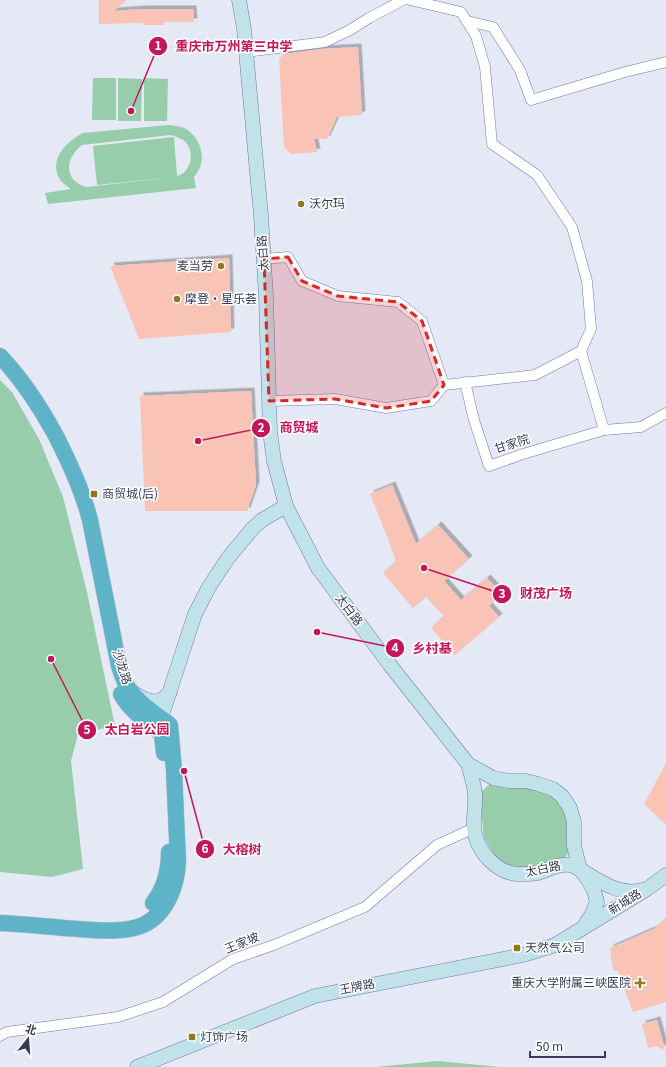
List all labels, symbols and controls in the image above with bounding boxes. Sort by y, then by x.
callout: 重庆市万州第三中学 [148,34,301,59]
text: 1 [154,36,162,53]
text: 重庆市万州第三中学 [175,36,293,55]
place label: 沃尔玛 [309,194,345,211]
marker: 沃尔玛 [296,199,306,209]
street label: 太白路 [252,235,271,272]
place label: 麦当劳 [177,256,213,273]
marker: 麦当劳 [216,261,226,271]
place label: 摩登・星乐荟 [185,289,257,306]
marker: 摩登・星乐荟 [172,294,182,304]
callout: 商贸城 [251,415,326,440]
text: 商贸城 [279,417,319,436]
text: 2 [257,418,265,435]
street label: 甘家院 [492,429,531,456]
place label: 商贸城(后) [102,484,158,501]
marker: 商贸城(后) [89,489,99,499]
callout: 财茂广场 [492,581,580,606]
text: 财茂广场 [520,583,572,602]
text: 3 [498,584,506,601]
street label: 太白路 [333,590,368,629]
callout: 乡村基 [385,635,460,660]
text: 4 [391,638,399,655]
text: 乡村基 [412,638,452,657]
street label: 沙龙路 [110,647,137,686]
callout: 太白岩公园 [77,717,178,742]
text: 太白岩公园 [104,719,170,738]
text: 5 [83,720,91,737]
callout: 大榕树 [195,837,270,862]
text: 6 [201,839,209,856]
text: 大榕树 [222,839,262,858]
street label: 太白路 [523,855,562,880]
street label: 新城路 [604,884,644,917]
street label: 王家坡 [222,927,261,956]
place label: 天然气公司 [525,938,585,955]
marker: 天然气公司 [512,943,522,953]
place label: 重庆大学附属三峡医院 [511,973,631,990]
street label: 王牌路 [337,974,376,997]
marker: 重庆大学附属三峡医院 [634,977,646,989]
north arrow [8,1019,48,1059]
text: 北 [24,1019,39,1038]
place label: 灯饰广场 [200,1027,248,1044]
marker: 灯饰广场 [187,1032,197,1042]
scale bar [530,1033,605,1059]
text: 50 m [536,1037,563,1054]

